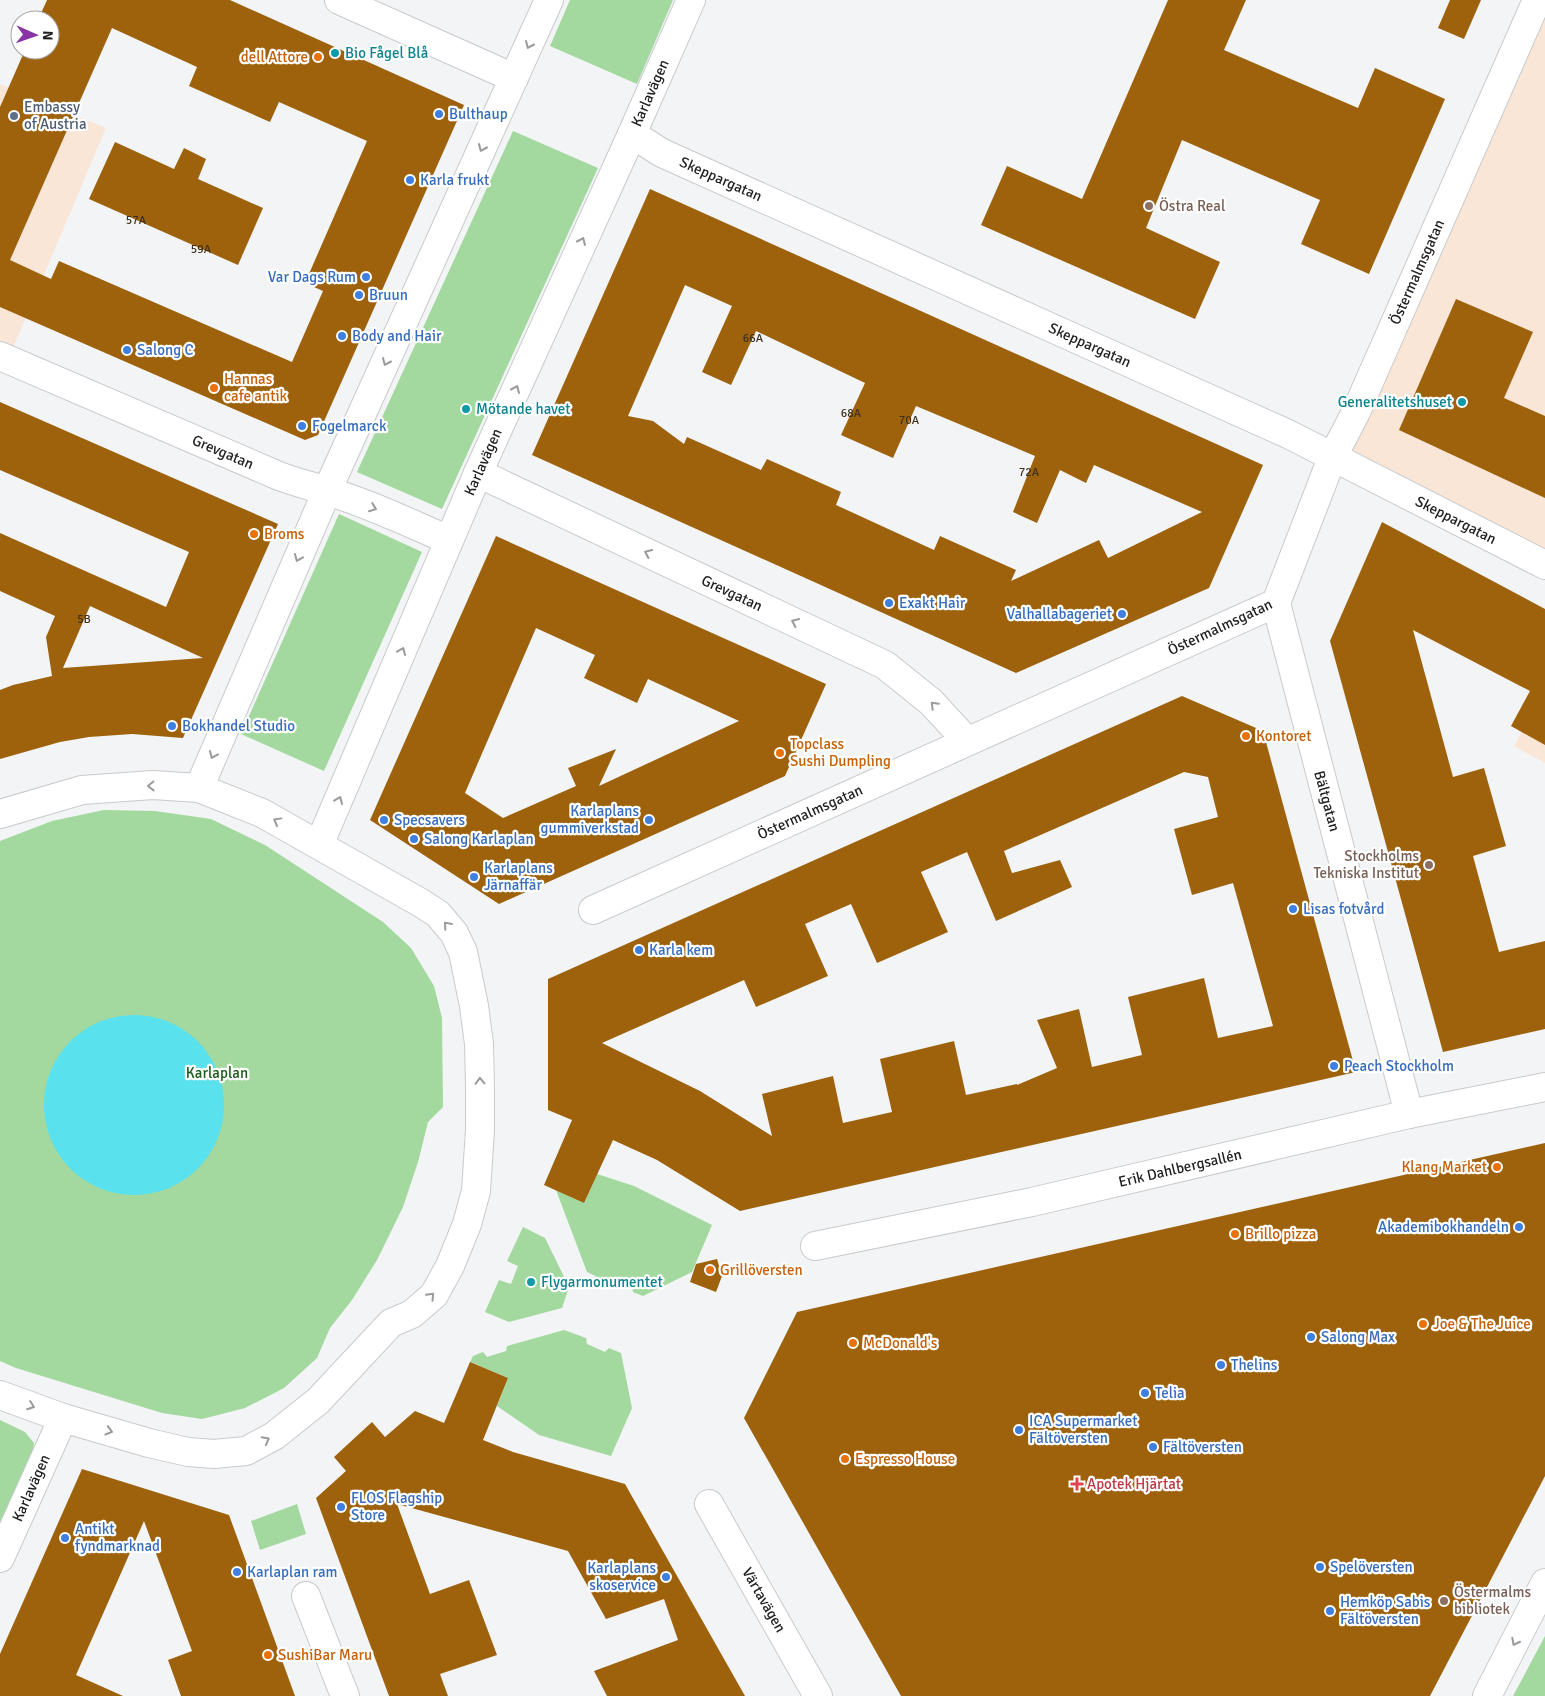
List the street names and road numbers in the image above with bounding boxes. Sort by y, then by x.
street label: Karlavägen [627,57,673,129]
street label: Skeppargatan [677,153,765,205]
street label: Östermalmsgatan [1386,217,1448,327]
street label: Skeppargatan [1046,319,1134,371]
street label: Karlavägen [460,426,506,498]
street label: Grevgatan [189,431,257,473]
street label: Skeppargatan [1413,492,1499,548]
street label: Grevgatan [699,571,765,615]
street label: Östermalmsgatan [1165,595,1275,659]
street label: Bältgatan [1310,769,1344,833]
street label: Östermalmsgatan [755,781,865,843]
street label: Erik Dahlbergsallén [1117,1145,1243,1191]
street label: Karlavägen [8,1452,54,1524]
street label: Värtavägen [738,1564,790,1636]

